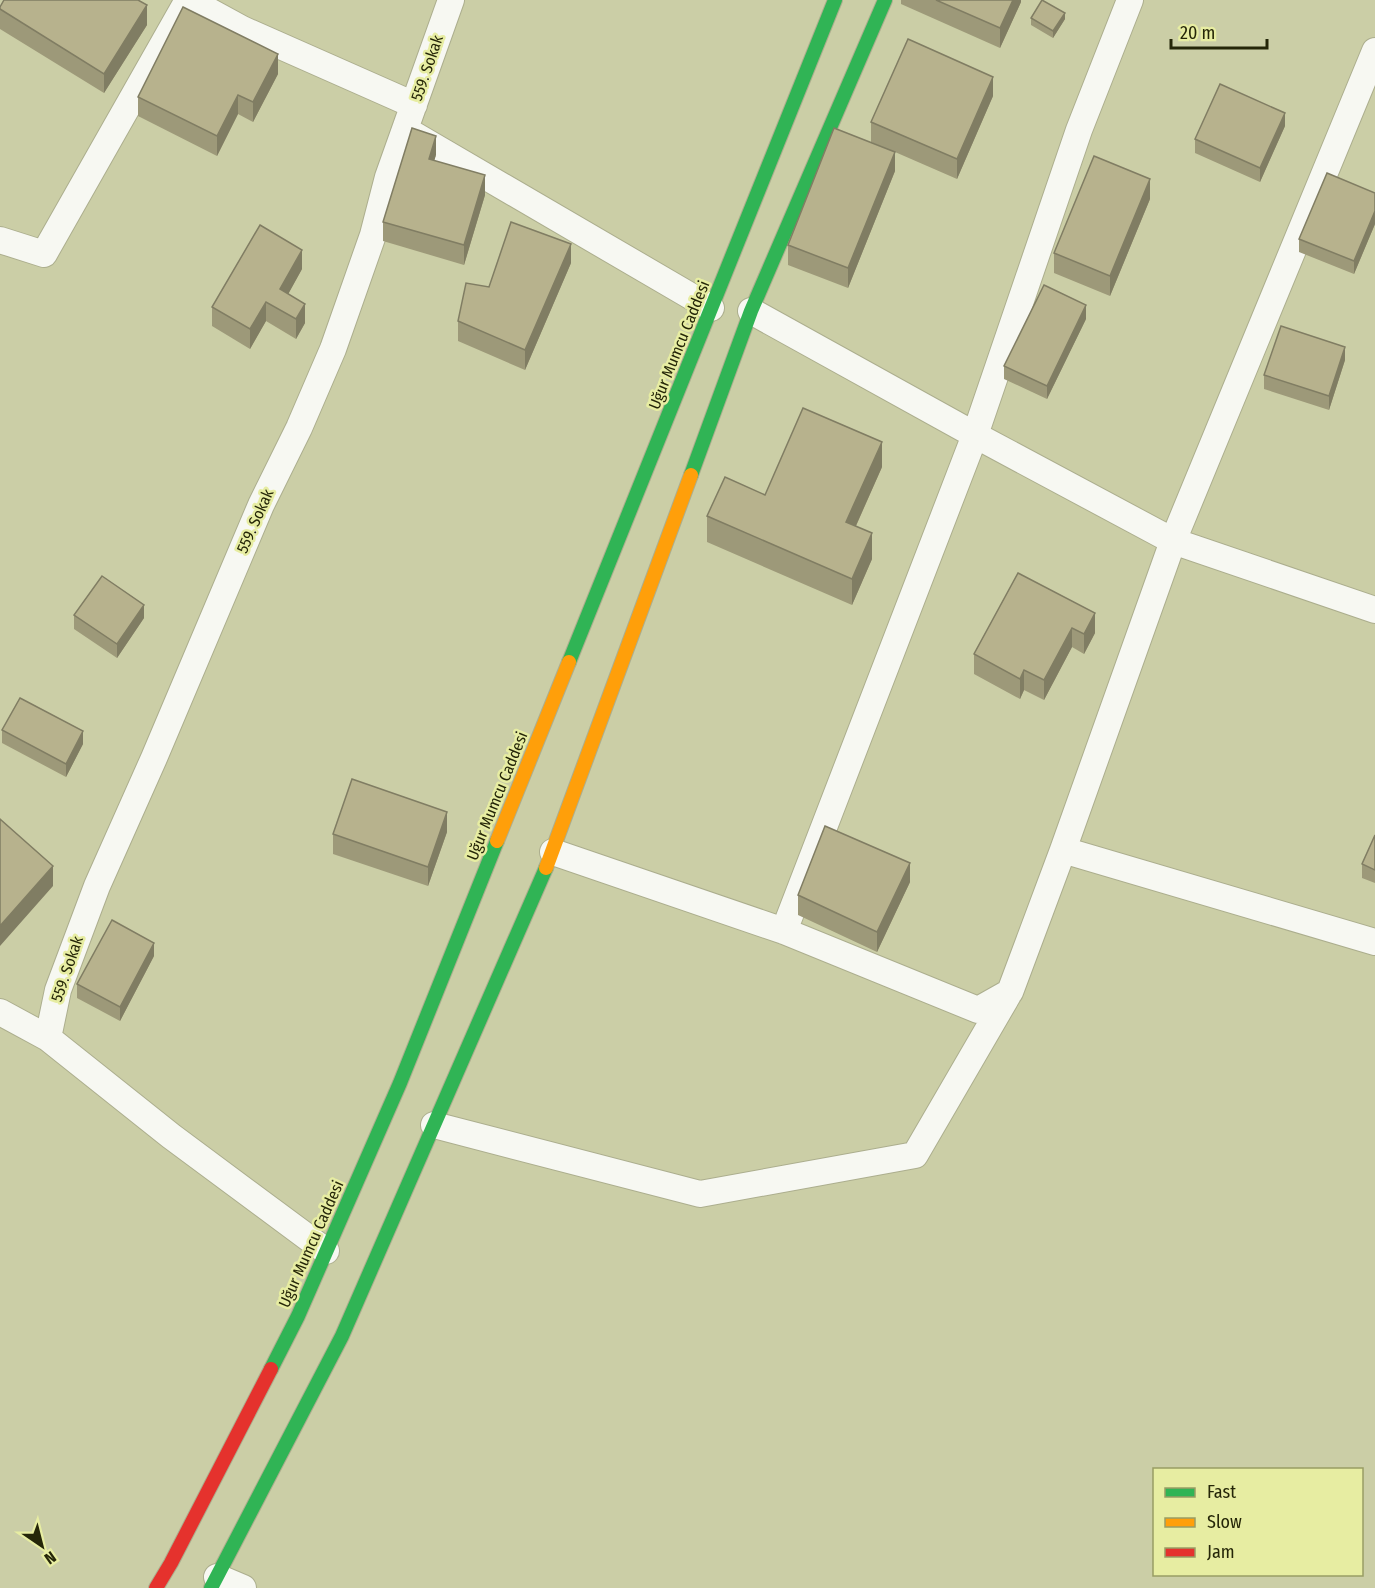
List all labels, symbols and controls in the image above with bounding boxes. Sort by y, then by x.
scale bar [1171,12,1267,50]
text: 20 m [1180,22,1215,44]
street label: 559. Sokak [407,32,447,103]
street label: Uğur Mumcu Caddesi [645,278,713,412]
street label: 559. Sokak [232,486,278,556]
street label: Uğur Mumcu Caddesi [463,729,531,863]
street label: 559. Sokak [47,933,87,1004]
street label: Uğur Mumcu Caddesi [274,1178,348,1310]
legend [1153,1468,1363,1576]
text: Fast [1207,1481,1236,1503]
text: Slow [1207,1511,1242,1533]
north arrow [12,1516,72,1576]
text: Jam [1207,1541,1235,1563]
text: N [41,1547,60,1568]

